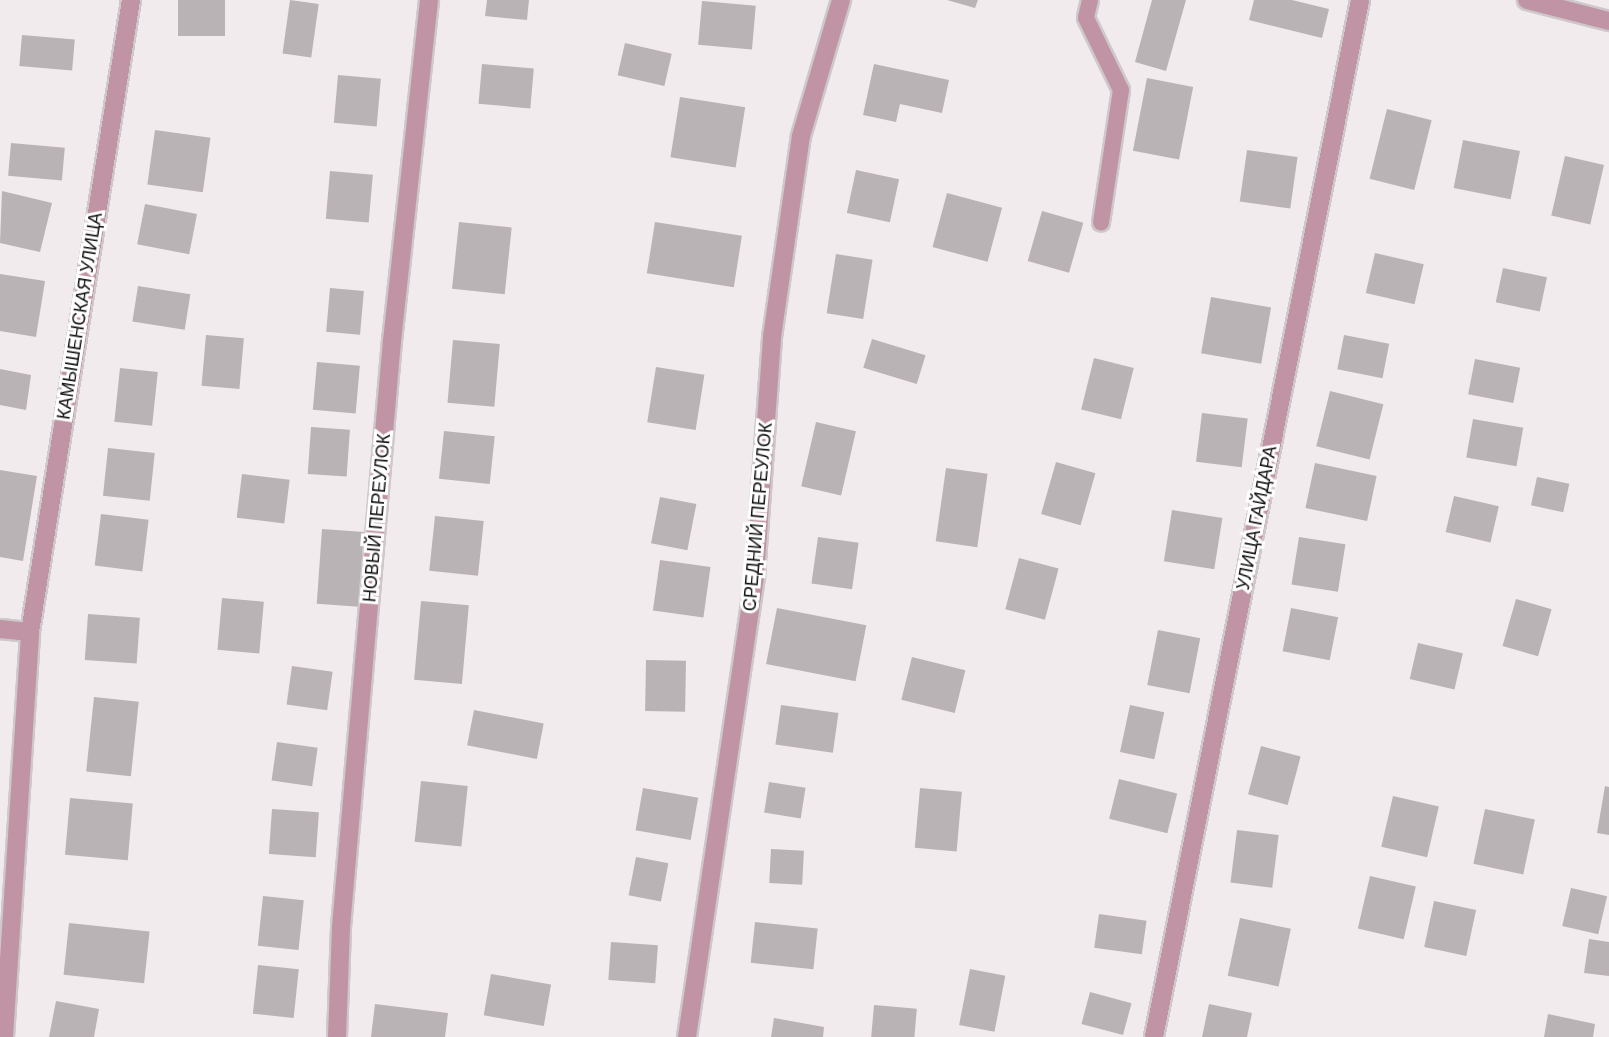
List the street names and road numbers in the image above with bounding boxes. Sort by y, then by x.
street label: КАМЫШЕНСКАЯ УЛИЦА [53,211,107,421]
street label: СРЕДНИЙ ПЕРЕУЛОК [739,422,777,612]
street label: НОВЫЙ ПЕРЕУЛОК [359,433,395,603]
street label: УЛИЦА ГАЙДАРА [1232,444,1282,592]

